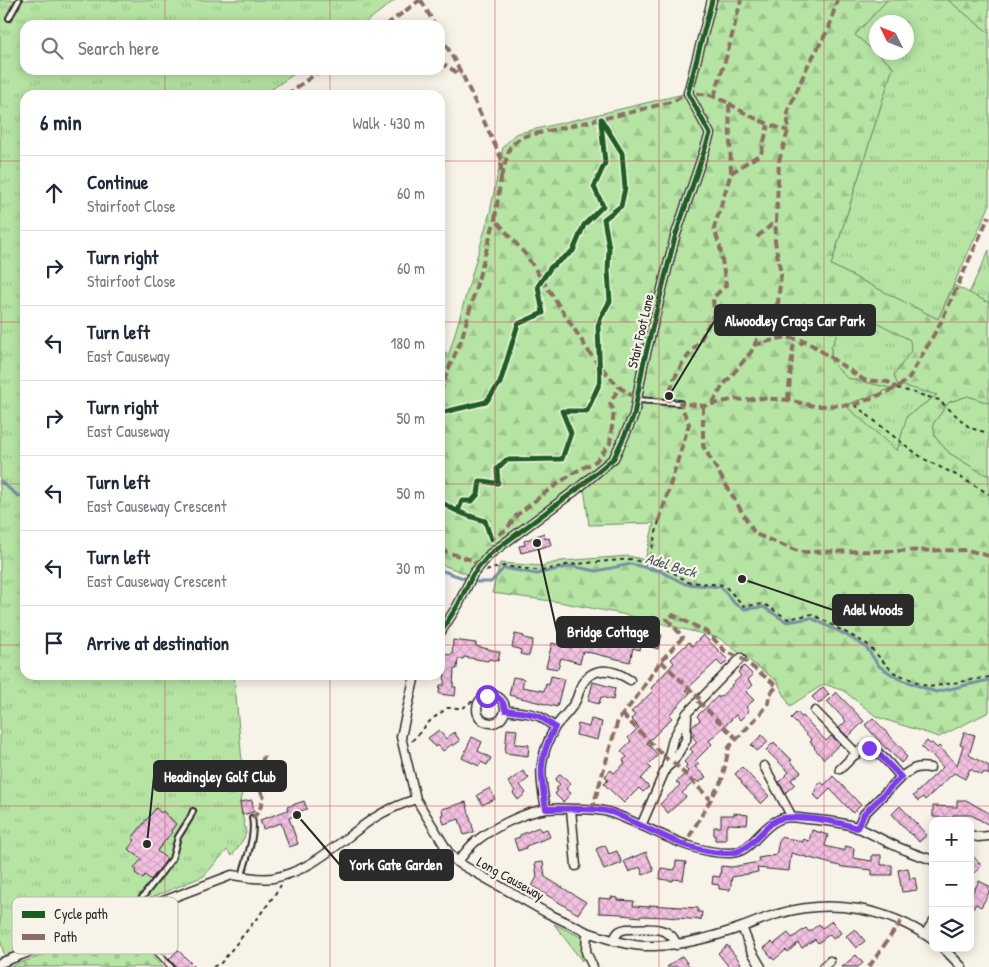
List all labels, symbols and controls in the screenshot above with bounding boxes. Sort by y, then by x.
north arrow [869,15,914,60]
search box [20,20,445,75]
icon: search [38,34,66,62]
text: Search here [78,35,159,61]
text: 6 min [40,108,82,137]
text: Walk · 430 m [353,112,425,134]
text: Continue [87,169,148,195]
icon: ahead [40,179,68,207]
text: 60 m [397,182,425,204]
text: Stairfoot Close [87,195,176,217]
text: Turn right [87,244,158,270]
icon: right [40,254,68,282]
text: 60 m [397,257,425,279]
text: Stairfoot Close [87,270,176,292]
street label: Stair Foot Lane [622,292,658,370]
callout: Alwoodley Crags Car Park [715,305,875,335]
text: Alwoodley Crags Car Park [725,310,866,332]
text: Turn left [87,319,150,345]
icon: left [40,329,68,357]
text: 180 m [391,332,425,354]
text: East Causeway [87,345,170,367]
text: Turn right [87,394,158,420]
icon: right [40,404,68,432]
text: 50 m [397,407,425,429]
text: East Causeway [87,420,170,442]
text: Turn left [87,469,150,495]
icon: left [40,479,68,507]
text: 50 m [397,482,425,504]
text: East Causeway Crescent [87,495,227,517]
text: Turn left [87,544,150,570]
water label: Adel Beck [643,547,701,583]
icon: left [40,554,68,582]
text: 30 m [396,557,425,579]
text: East Causeway Crescent [87,570,227,592]
callout: Adel Woods [833,595,913,625]
text: Adel Woods [843,599,903,620]
callout: Bridge Cottage [557,617,659,647]
text: Bridge Cottage [567,621,649,643]
icon: arrive [40,629,68,657]
text: Arrive at destination [87,630,229,656]
route start [476,685,499,708]
route end [858,737,881,760]
callout: Headingley Golf Club [154,761,286,791]
text: Headingley Golf Club [164,766,276,788]
map controls [929,817,974,952]
button: + [929,817,974,862]
callout: York Gate Garden [340,850,453,880]
street label: Long Causeway [473,852,548,905]
text: York Gate Garden [349,854,443,875]
button: − [929,862,974,907]
legend [12,897,178,954]
text: Cycle path [54,904,108,924]
button: layers [929,907,974,952]
text: Path [54,927,77,946]

